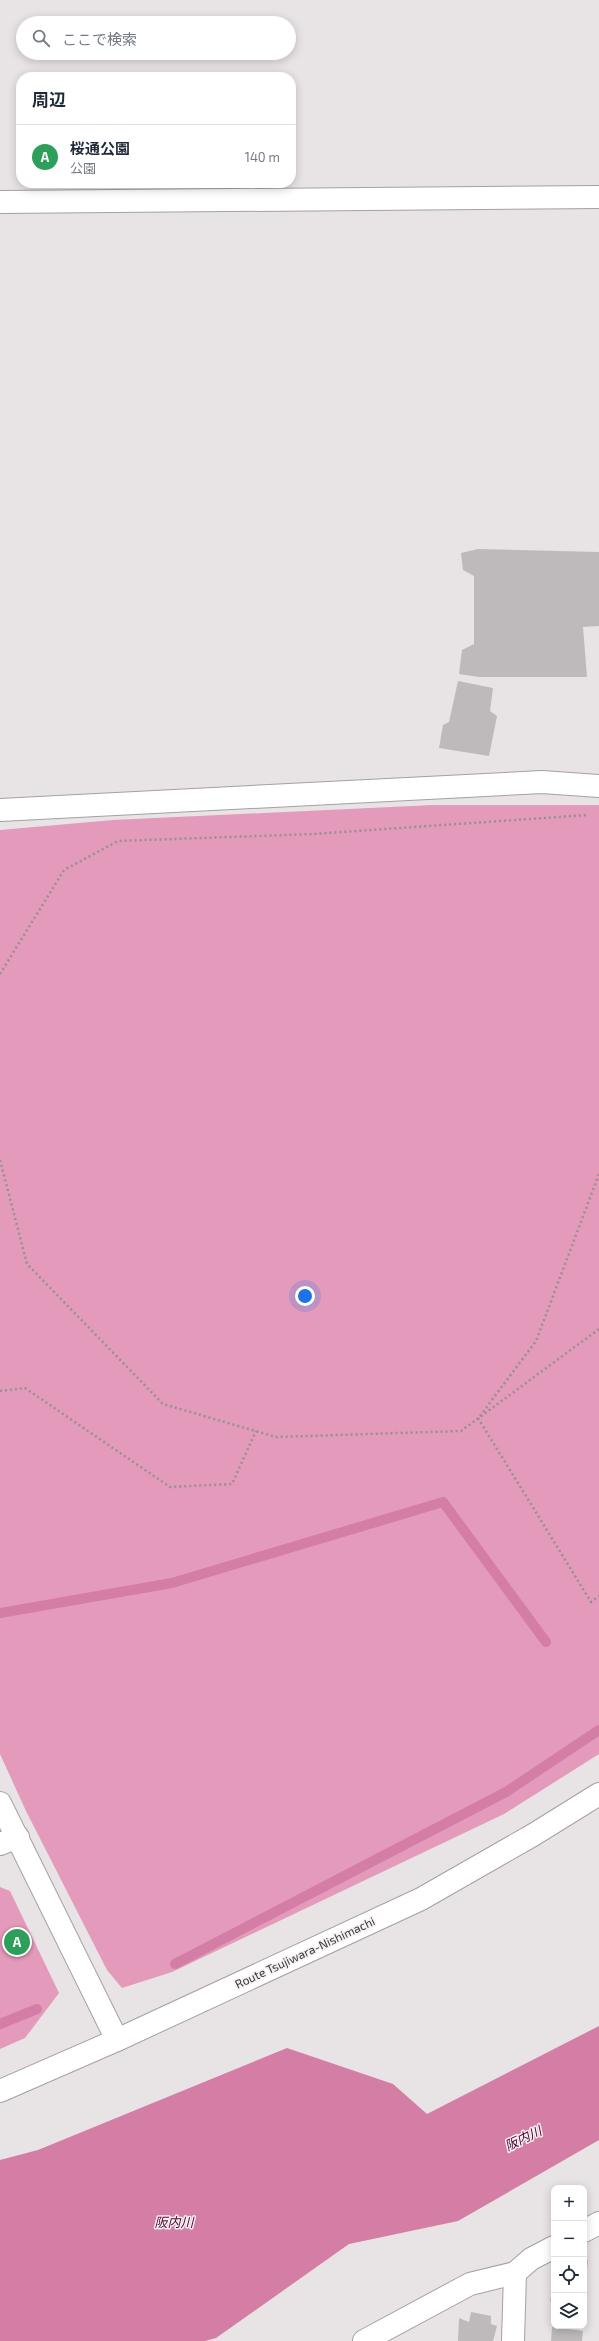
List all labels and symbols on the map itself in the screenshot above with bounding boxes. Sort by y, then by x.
your location [295,1286,315,1306]
street label: Route Tsujiwara-Nishimachi [232,1913,377,1992]
pin: A [4,1927,30,1957]
water label: 阪内川 [502,2121,546,2154]
water label: 阪内川 [154,2214,195,2230]

